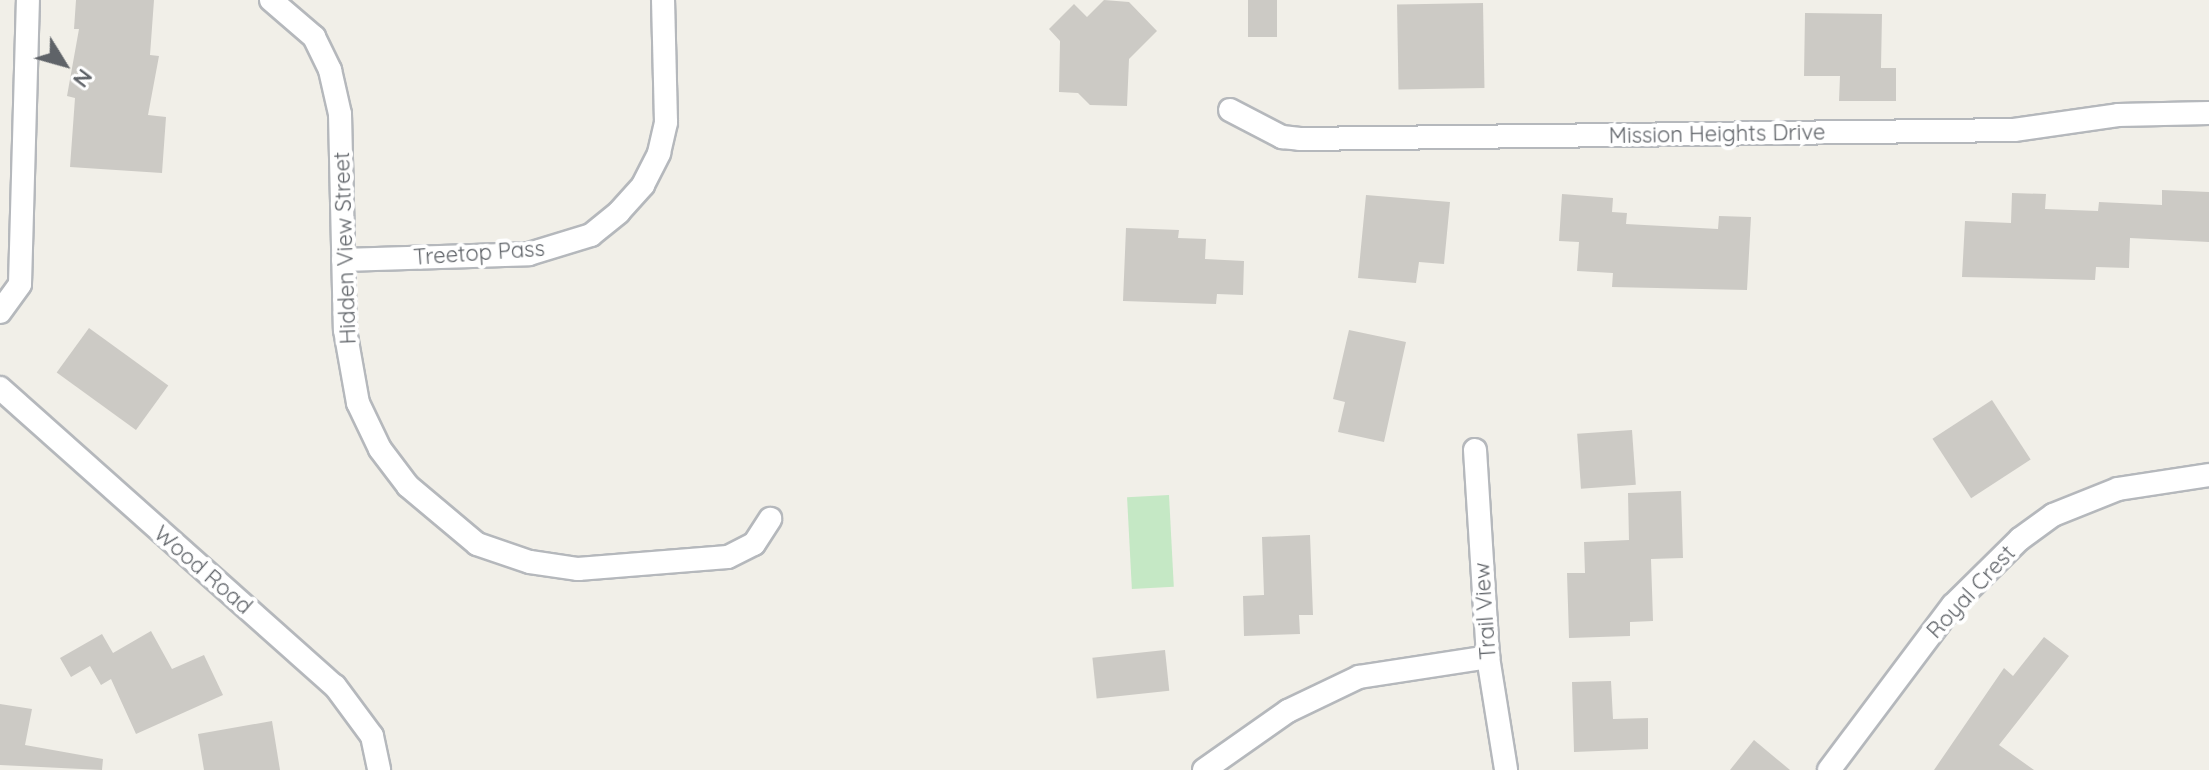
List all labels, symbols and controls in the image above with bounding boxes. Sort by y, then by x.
north arrow [24,24,104,104]
text: N [67,64,99,93]
street label: Mission Heights Drive [1608,119,1826,149]
street label: Hidden View Street [328,151,362,345]
street label: Treetop Pass [412,235,546,271]
street label: Wood Road [149,520,257,620]
street label: Royal Crest [1921,540,2021,644]
street label: Trail View [1468,561,1502,661]

